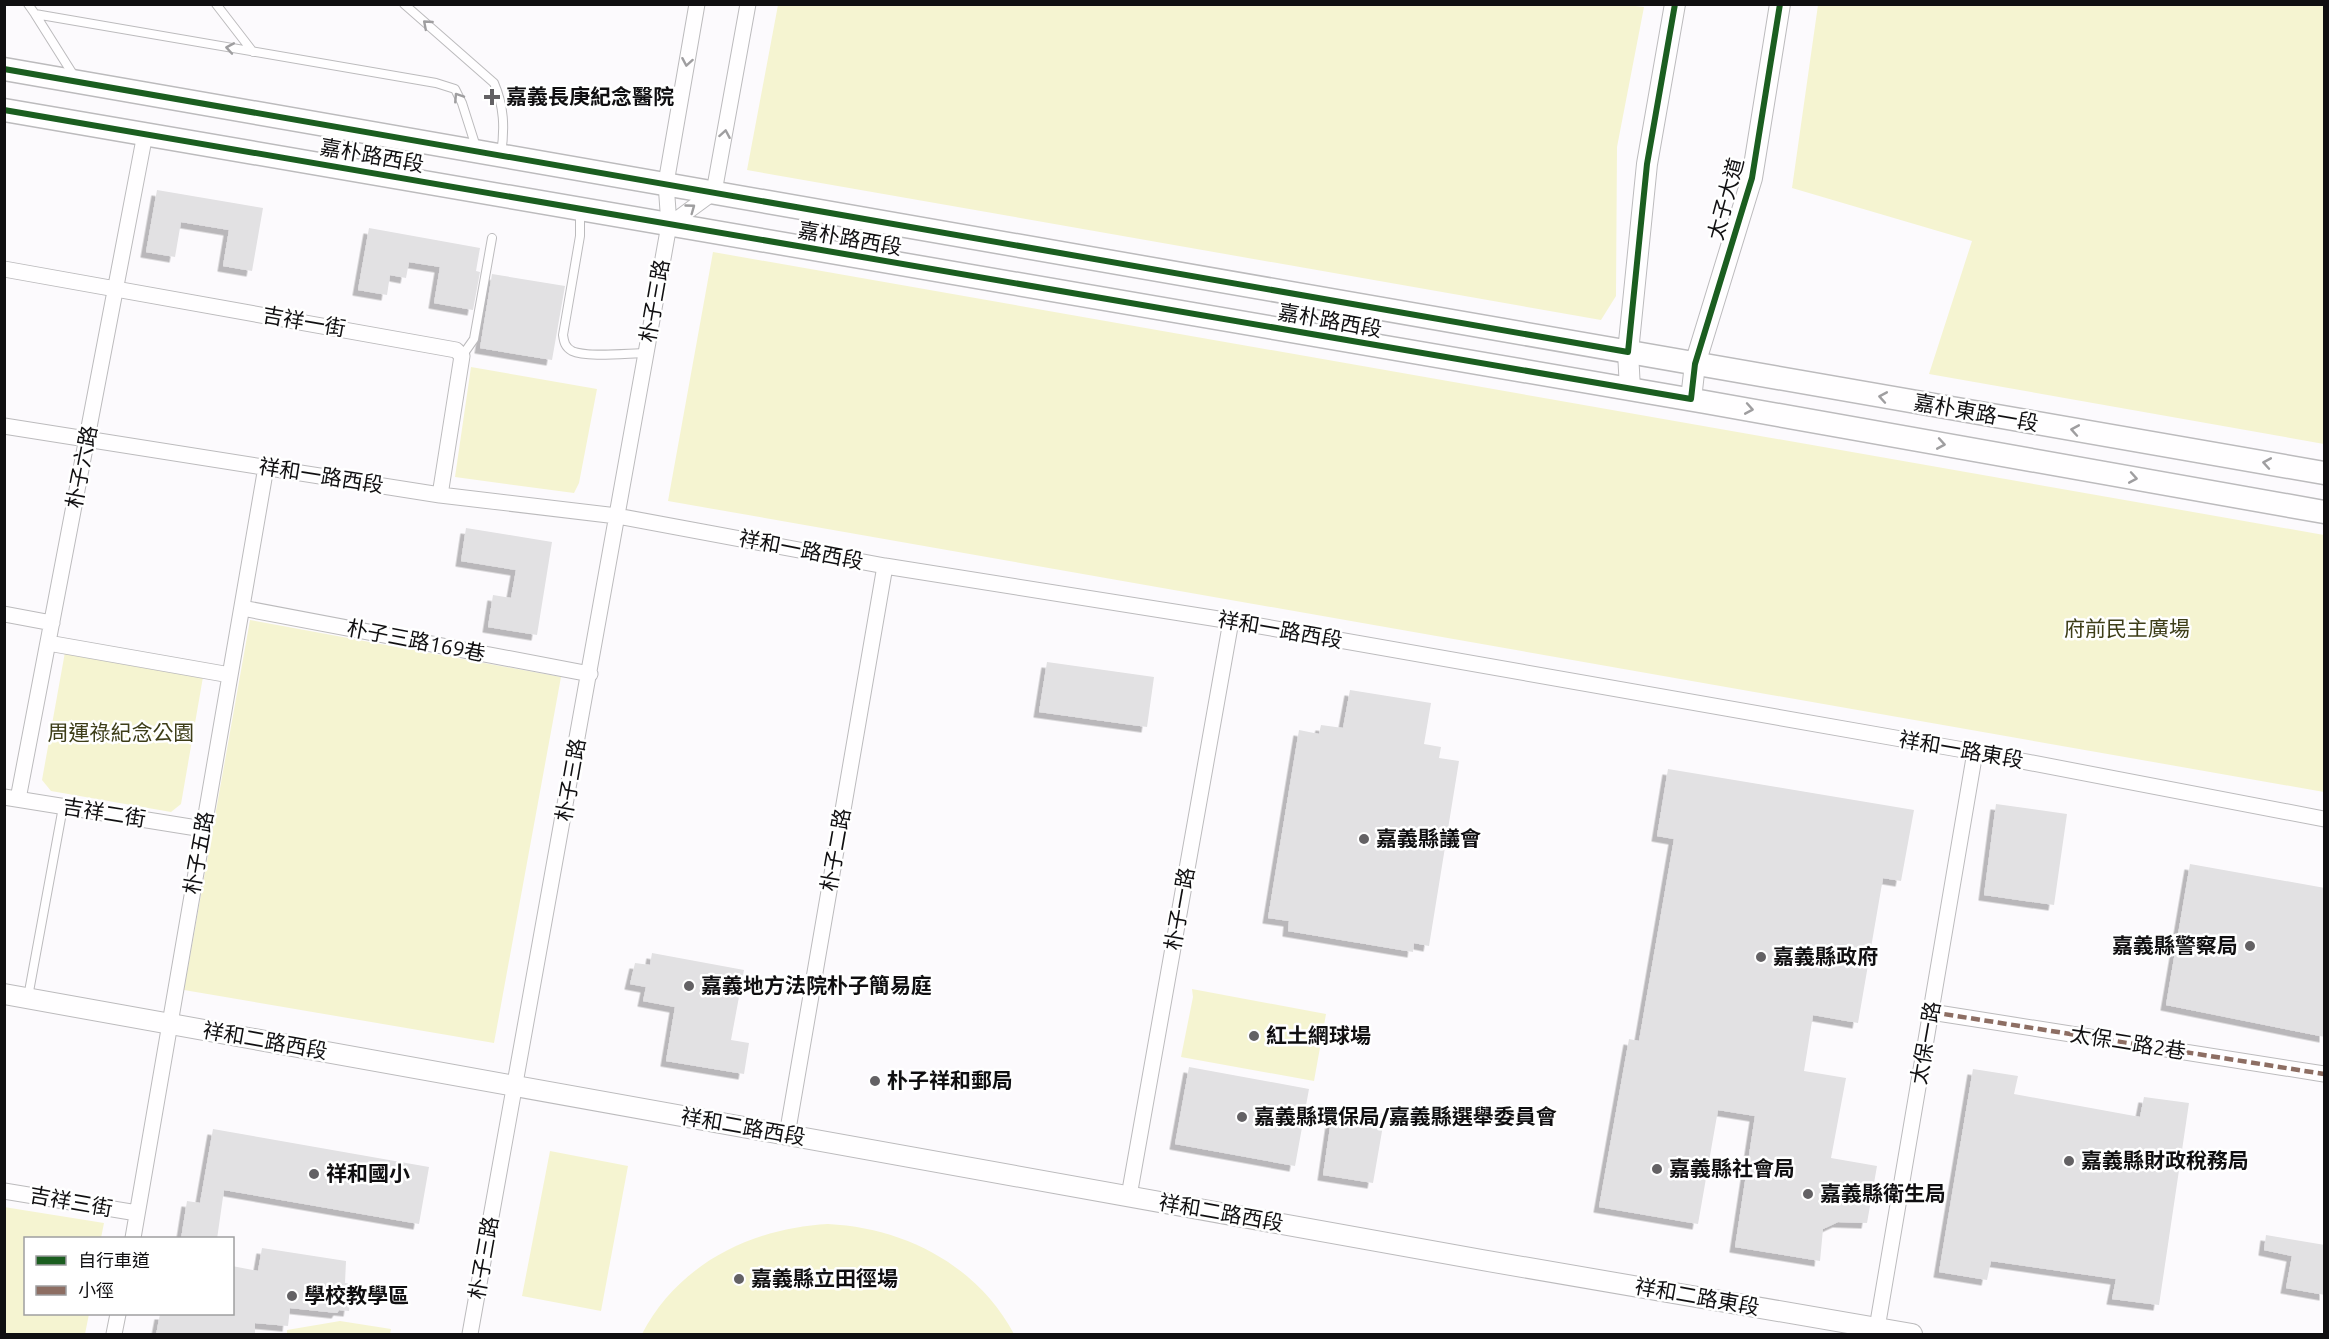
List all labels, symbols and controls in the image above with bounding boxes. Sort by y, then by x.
one-way arrow [423,21,434,32]
one-way arrow [225,42,234,54]
one-way arrow [681,57,694,67]
place label: 嘉義長庚紀念醫院 [506,84,674,108]
marker: 嘉義長庚紀念醫院 [483,88,501,106]
one-way arrow [454,92,465,103]
one-way arrow [718,130,730,139]
street label: 嘉朴路西段 [318,134,426,176]
street label: 太子大道 [1703,155,1747,242]
one-way arrow [685,205,696,216]
street label: 嘉朴路西段 [796,217,904,259]
street label: 朴子三路 [635,257,673,344]
street label: 嘉朴路西段 [1276,299,1384,341]
street label: 吉祥一街 [261,302,348,340]
street label: 嘉朴東路一段 [1912,389,2040,435]
one-way arrow [1878,391,1888,404]
one-way arrow [1744,403,1753,415]
street label: 朴子六路 [61,423,101,510]
one-way arrow [2070,424,2080,437]
one-way arrow [1935,437,1945,450]
street label: 祥和一路西段 [257,453,385,497]
one-way arrow [2262,457,2272,470]
one-way arrow [2127,471,2137,484]
street label: 祥和一路西段 [737,525,865,573]
street label: 祥和一路西段 [1216,606,1344,652]
street label: 朴子三路169巷 [345,615,487,665]
park label: 府前民主廣場 [2064,616,2190,640]
park label: 周運祿紀念公園 [48,720,195,744]
street label: 祥和一路東段 [1897,726,2025,772]
street label: 朴子三路 [551,736,589,823]
street label: 吉祥二街 [61,794,148,830]
street label: 朴子二路 [816,806,854,893]
street label: 朴子五路 [179,809,217,896]
place label: 嘉義縣議會 [1376,826,1481,850]
marker: 嘉義縣議會 [1357,832,1371,846]
street label: 朴子一路 [1160,865,1198,952]
place label: 嘉義縣警察局 [2112,933,2238,957]
marker: 嘉義縣警察局 [2243,939,2257,953]
place label: 嘉義縣政府 [1773,944,1878,968]
marker: 嘉義縣政府 [1754,950,1768,964]
place label: 嘉義地方法院朴子簡易庭 [701,973,932,997]
marker: 嘉義地方法院朴子簡易庭 [682,979,696,993]
street label: 太保一路 [1906,999,1944,1086]
street label: 祥和二路西段 [201,1017,329,1063]
street label: 太保二路2巷 [2069,1021,2188,1063]
place label: 紅土網球場 [1266,1023,1371,1047]
marker: 紅土網球場 [1247,1029,1261,1043]
place label: 朴子祥和郵局 [887,1068,1013,1092]
marker: 朴子祥和郵局 [868,1074,882,1088]
street label: 祥和二路西段 [679,1103,807,1149]
place label: 嘉義縣環保局/嘉義縣選舉委員會 [1254,1104,1557,1128]
marker: 嘉義縣環保局/嘉義縣選舉委員會 [1235,1110,1249,1124]
place label: 嘉義縣財政稅務局 [2081,1148,2249,1172]
marker: 嘉義縣財政稅務局 [2062,1154,2076,1168]
place label: 嘉義縣社會局 [1669,1156,1795,1180]
place label: 祥和國小 [326,1161,410,1185]
marker: 嘉義縣社會局 [1650,1162,1664,1176]
marker: 祥和國小 [307,1167,321,1181]
place label: 嘉義縣衛生局 [1820,1181,1946,1205]
street label: 吉祥三街 [28,1182,115,1220]
marker: 嘉義縣衛生局 [1801,1187,1815,1201]
street label: 祥和二路西段 [1157,1189,1285,1235]
street label: 朴子三路 [464,1214,502,1301]
legend [24,1237,234,1315]
text: 自行車道 [78,1250,150,1270]
place label: 嘉義縣立田徑場 [751,1266,898,1290]
marker: 嘉義縣立田徑場 [732,1272,746,1286]
street label: 祥和二路東段 [1633,1273,1761,1319]
text: 小徑 [78,1280,114,1300]
place label: 學校教學區 [304,1283,409,1307]
marker: 學校教學區 [285,1289,299,1303]

